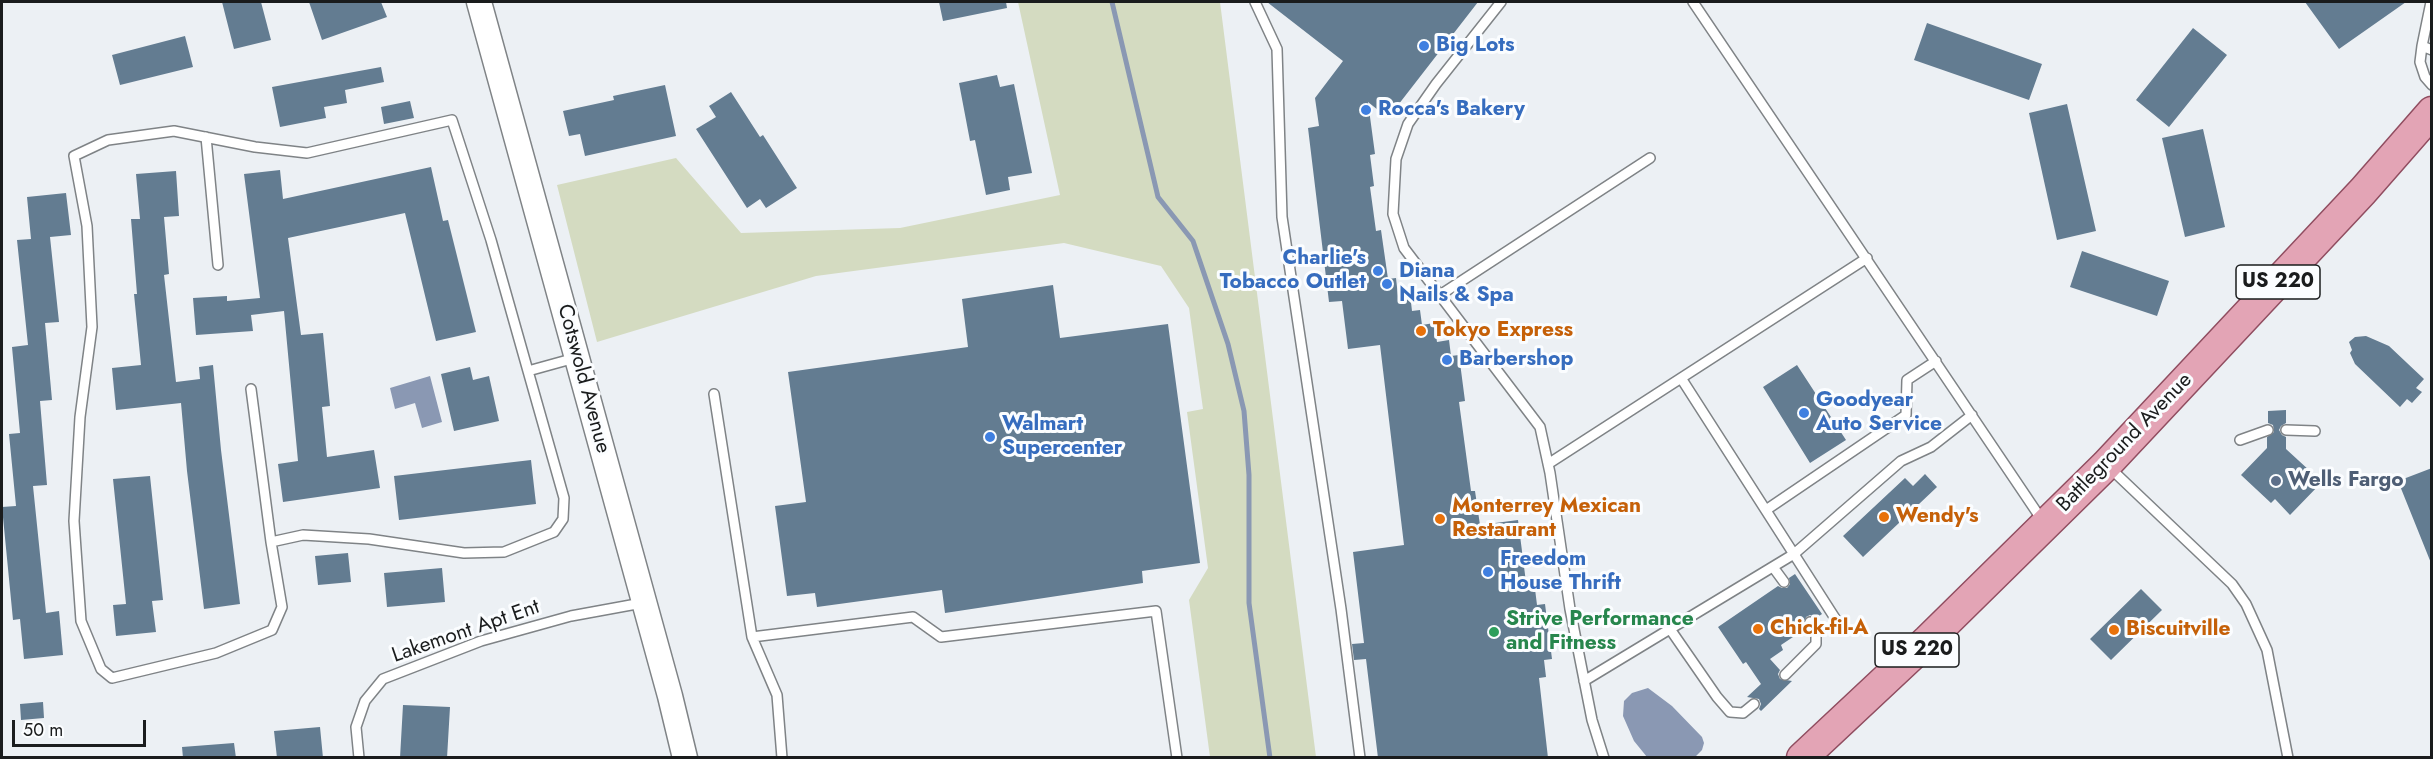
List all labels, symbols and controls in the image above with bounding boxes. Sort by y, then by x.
place label: Big Lots [1436,33,1515,59]
marker: Big Lots [1417,39,1431,53]
place label: Rocca's Bakery [1378,97,1525,123]
marker: Rocca's Bakery [1359,103,1373,117]
place label: Charlie's Tobacco Outlet [1220,246,1366,296]
place label: Diana Nails & Spa [1399,259,1514,309]
marker: Charlie's Tobacco Outlet [1371,264,1385,278]
road number: US 220 [2236,265,2320,299]
marker: Diana Nails & Spa [1380,277,1394,291]
street label: Cotswold Avenue [551,302,615,456]
place label: Tokyo Express [1433,318,1573,344]
marker: Tokyo Express [1414,324,1428,338]
place label: Barbershop [1459,347,1573,373]
marker: Barbershop [1440,353,1454,367]
street label: Battleground Avenue [2052,368,2198,518]
place label: Goodyear Auto Service [1816,388,1942,438]
marker: Goodyear Auto Service [1797,406,1811,420]
place label: Walmart Supercenter [1002,412,1122,462]
marker: Walmart Supercenter [983,430,997,444]
place label: Wells Fargo [2288,468,2404,494]
marker: Wells Fargo [2269,474,2283,488]
place label: Monterrey Mexican Restaurant [1452,494,1641,544]
place label: Wendy's [1896,504,1979,530]
marker: Wendy's [1877,510,1891,524]
marker: Monterrey Mexican Restaurant [1433,512,1447,526]
place label: Freedom House Thrift [1500,547,1621,597]
marker: Freedom House Thrift [1481,565,1495,579]
street label: Lakemont Apt Ent [389,595,543,669]
place label: Strive Performance and Fitness [1506,607,1694,657]
place label: Chick-fil-A [1770,616,1868,642]
place label: Biscuitville [2126,617,2230,643]
marker: Chick-fil-A [1751,622,1765,636]
marker: Biscuitville [2107,623,2121,637]
marker: Strive Performance and Fitness [1487,625,1501,639]
road number: US 220 [1875,633,1959,667]
scale bar [15,708,148,746]
text: 50 m [23,717,63,743]

